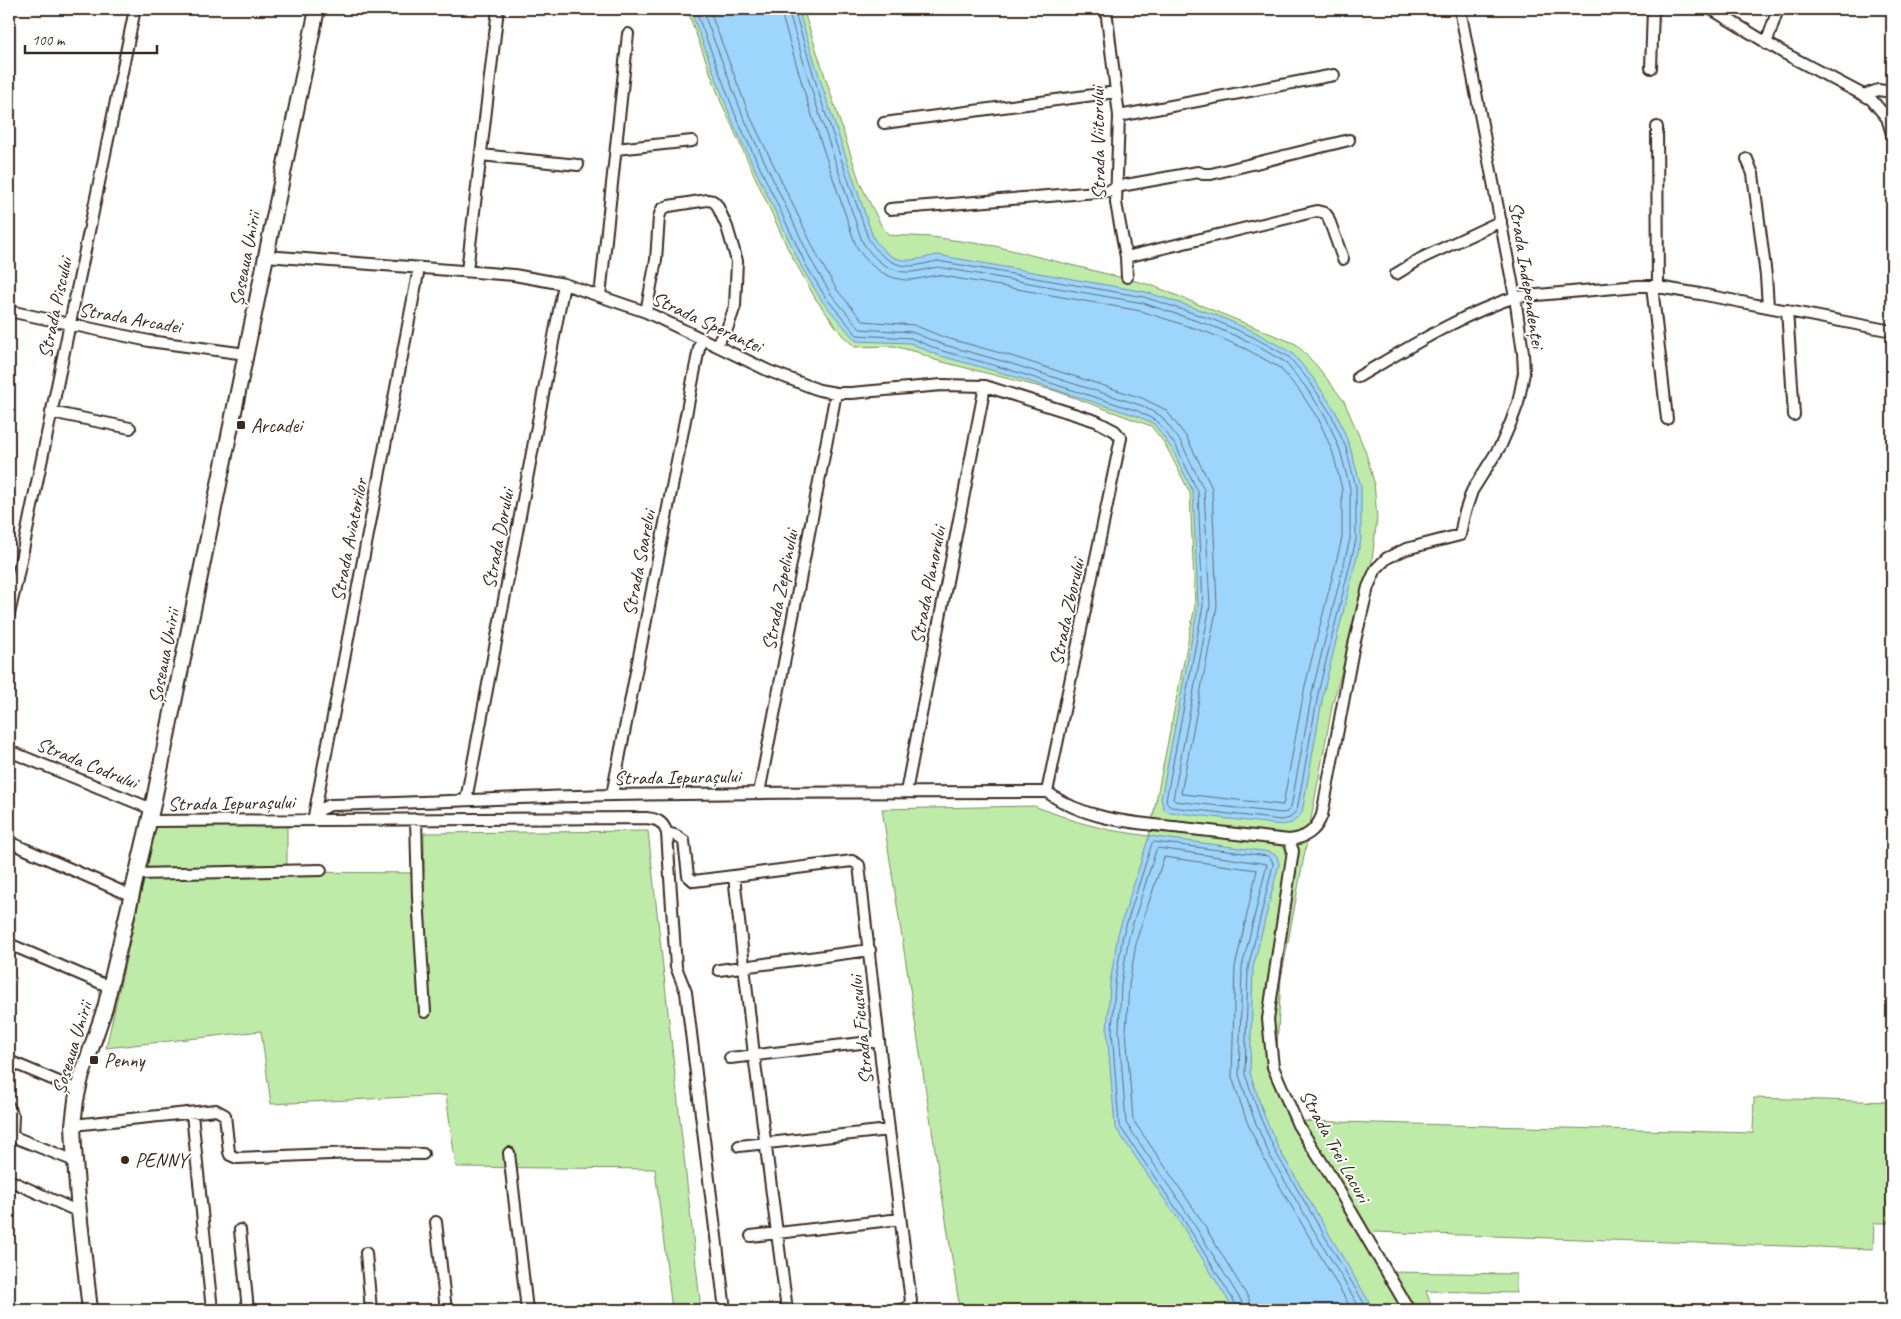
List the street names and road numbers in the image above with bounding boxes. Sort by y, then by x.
street label: Strada Viitorului [1084,84,1111,200]
street label: Strada Independenței [1503,200,1551,352]
street label: Șoseaua Unirii [224,207,267,308]
street label: Strada Piscului [32,253,78,361]
street label: Strada Speranței [648,286,768,359]
street label: Strada Arcadei [77,297,185,340]
street label: Strada Aviatorilor [325,475,374,604]
street label: Strada Dorului [476,485,520,591]
street label: Strada Soarelui [617,506,662,618]
street label: Strada Planorului [904,522,952,646]
street label: Strada Zepelinului [756,525,804,652]
street label: Strada Zborului [1043,554,1091,668]
street label: Șoseaua Unirii [143,604,186,705]
street label: Strada Codrului [33,731,143,795]
street label: Strada Iepurașului [613,763,743,791]
street label: Strada Iepurașului [167,789,297,817]
street label: Strada Ficusului [843,972,879,1086]
street label: Șoseaua Unirii [46,996,99,1097]
street label: Strada Trei Lacuri [1294,1085,1377,1209]

